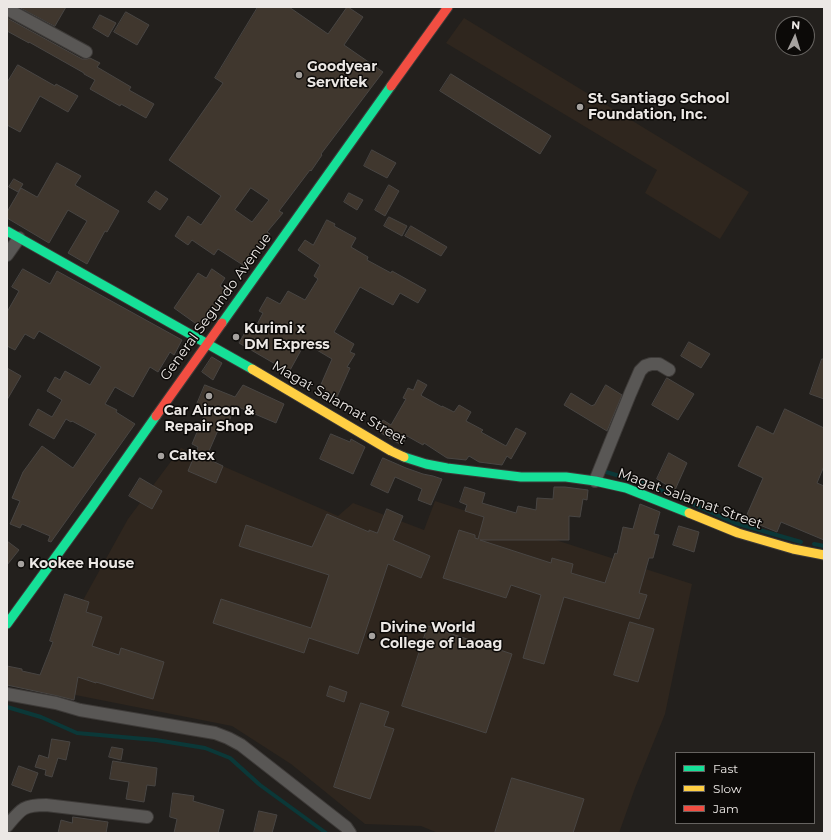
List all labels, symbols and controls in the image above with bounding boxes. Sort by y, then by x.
north arrow [775,16,815,56]
text: N [791,18,801,32]
place label: Goodyear Servitek [307,59,377,92]
marker: Goodyear Servitek [294,70,304,80]
place label: St. Santiago School Foundation, Inc. [588,91,729,124]
marker: St. Santiago School Foundation, Inc. [575,102,585,112]
street label: General Segundo Avenue [157,230,275,384]
place label: Kurimi x DM Express [244,321,330,354]
marker: Kurimi x DM Express [231,332,241,342]
street label: Magat Salamat Street [269,358,409,448]
marker: Car Aircon & Repair Shop [204,391,214,401]
place label: Car Aircon & Repair Shop [164,403,254,436]
place label: Caltex [169,448,215,464]
marker: Caltex [156,451,166,461]
street label: Magat Salamat Street [615,465,765,533]
place label: Kookee House [29,556,134,572]
marker: Kookee House [16,559,26,569]
place label: Divine World College of Laoag [380,620,502,652]
marker: Divine World College of Laoag [367,631,377,641]
legend [675,752,815,824]
text: Fast [713,761,738,776]
text: Slow [713,781,742,796]
text: Jam [713,801,739,816]

